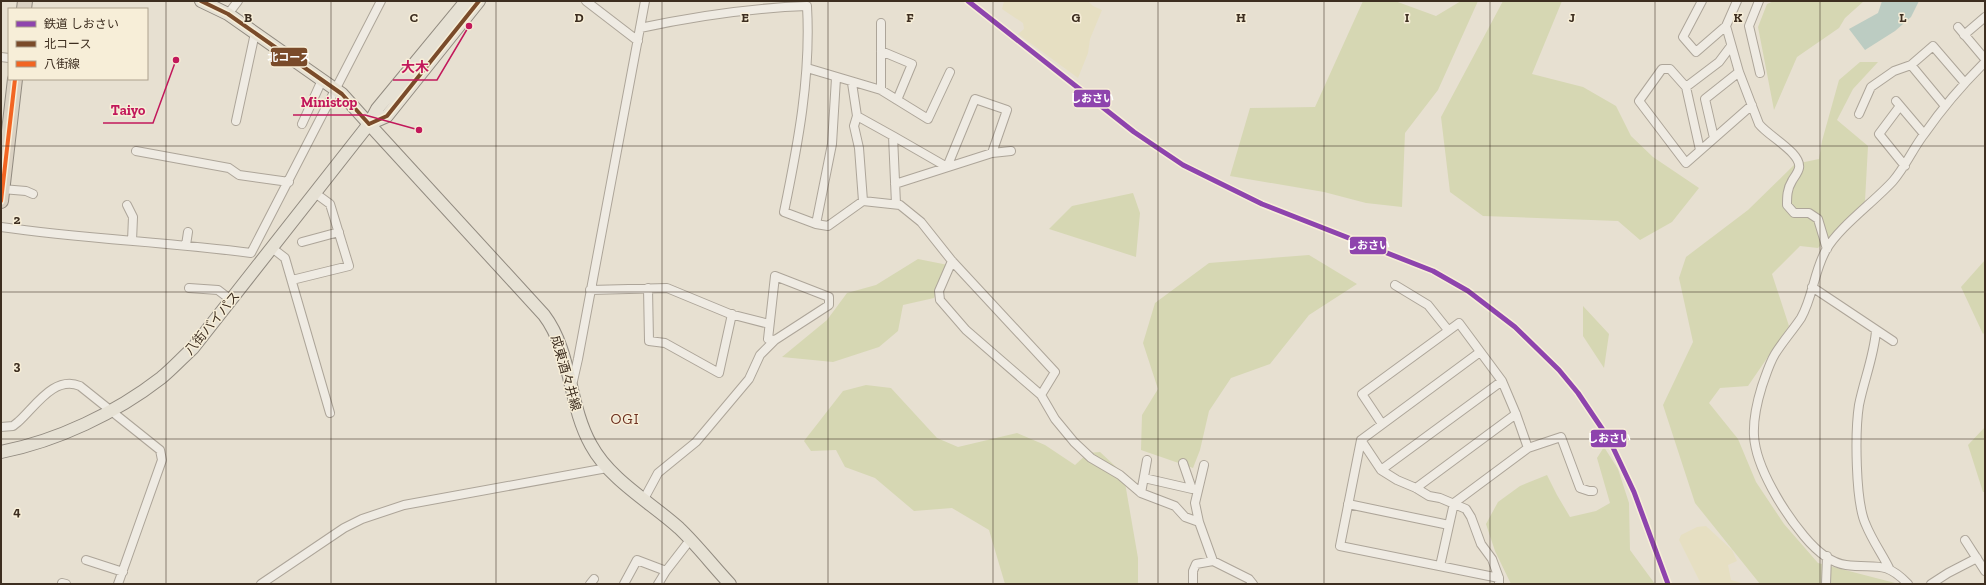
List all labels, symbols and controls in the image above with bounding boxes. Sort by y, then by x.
legend [8,8,148,80]
text: B [244,10,252,25]
text: C [410,10,418,25]
text: D [574,10,584,25]
text: E [741,10,749,25]
text: F [906,10,914,25]
text: G [1072,10,1081,25]
text: H [1236,10,1246,25]
text: I [1405,10,1410,25]
text: J [1569,10,1575,25]
text: K [1734,10,1743,25]
text: L [1899,10,1907,25]
text: 鉄道 しおさい [44,17,119,31]
text: 北コース [44,37,91,51]
line badge: 北コース [270,47,308,67]
text: 北コース [267,51,311,64]
callout: 大木 [393,54,437,80]
text: 八街線 [44,57,80,71]
text: 大木 [401,59,429,76]
callout: Ministop [293,89,365,115]
line badge: しおさい [1073,89,1111,108]
text: しおさい [1070,92,1114,105]
text: Ministop [301,94,357,111]
callout: Taiyo [103,97,153,123]
text: Taiyo [111,102,146,119]
text: 2 [14,212,21,227]
line badge: しおさい [1349,236,1387,255]
text: しおさい [1346,239,1390,252]
street label: 八街バイパス [181,288,243,358]
street label: 成東酒々井線 [548,333,584,413]
text: 3 [14,358,21,373]
district label: OGI [610,410,640,428]
line badge: しおさい [1590,429,1627,448]
text: しおさい [1587,432,1631,445]
text: 4 [13,504,21,519]

